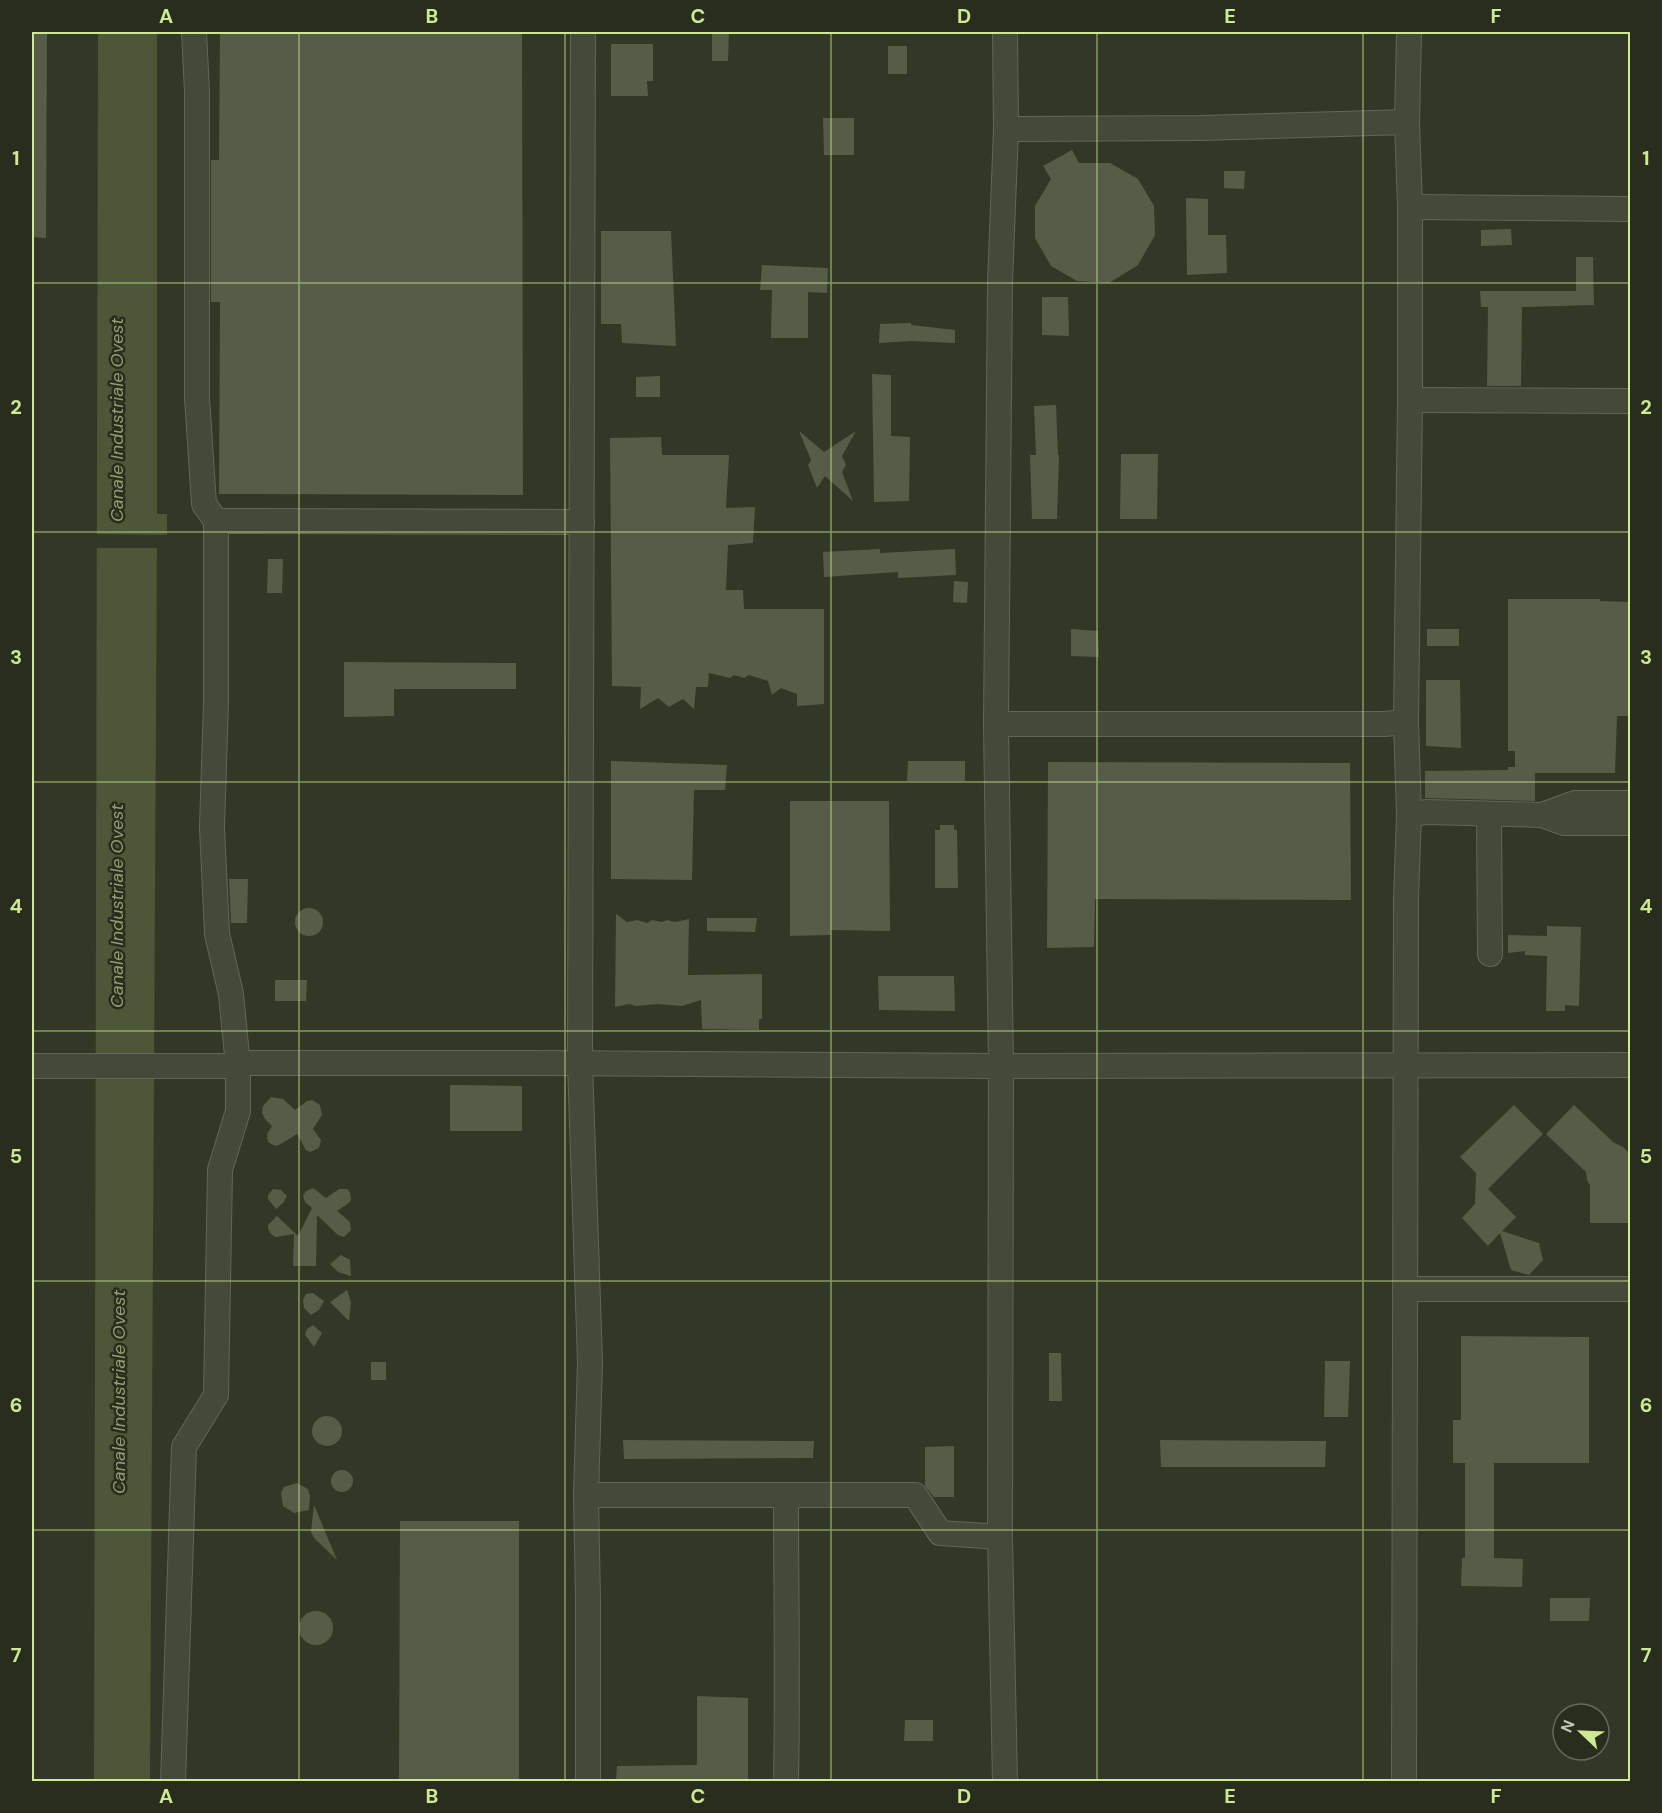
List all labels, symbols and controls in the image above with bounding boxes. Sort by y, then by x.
text: A [159,3,173,29]
text: B [426,3,438,29]
text: C [691,3,705,29]
text: D [957,3,971,29]
text: E [1224,3,1236,29]
text: F [1490,3,1502,29]
text: 1 [12,145,20,171]
text: 1 [1642,145,1650,171]
water label: Canale Industriale Ovest [105,317,129,522]
text: 2 [10,394,22,420]
text: 2 [1640,394,1652,420]
text: 3 [10,644,22,670]
text: 3 [1640,644,1652,670]
water label: Canale Industriale Ovest [105,803,129,1008]
text: 4 [10,893,23,919]
text: 4 [1640,893,1653,919]
text: 5 [10,1143,22,1169]
text: 5 [1640,1143,1652,1169]
water label: Canale Industriale Ovest [107,1289,131,1494]
text: 6 [10,1392,22,1418]
text: 6 [1640,1392,1652,1418]
text: 7 [11,1642,22,1668]
text: 7 [1641,1642,1652,1668]
north arrow [1551,1702,1611,1762]
text: N [1556,1717,1580,1736]
text: A [159,1783,173,1809]
text: B [426,1783,438,1809]
text: C [691,1783,705,1809]
text: D [957,1783,971,1809]
text: E [1224,1783,1236,1809]
text: F [1490,1783,1502,1809]

